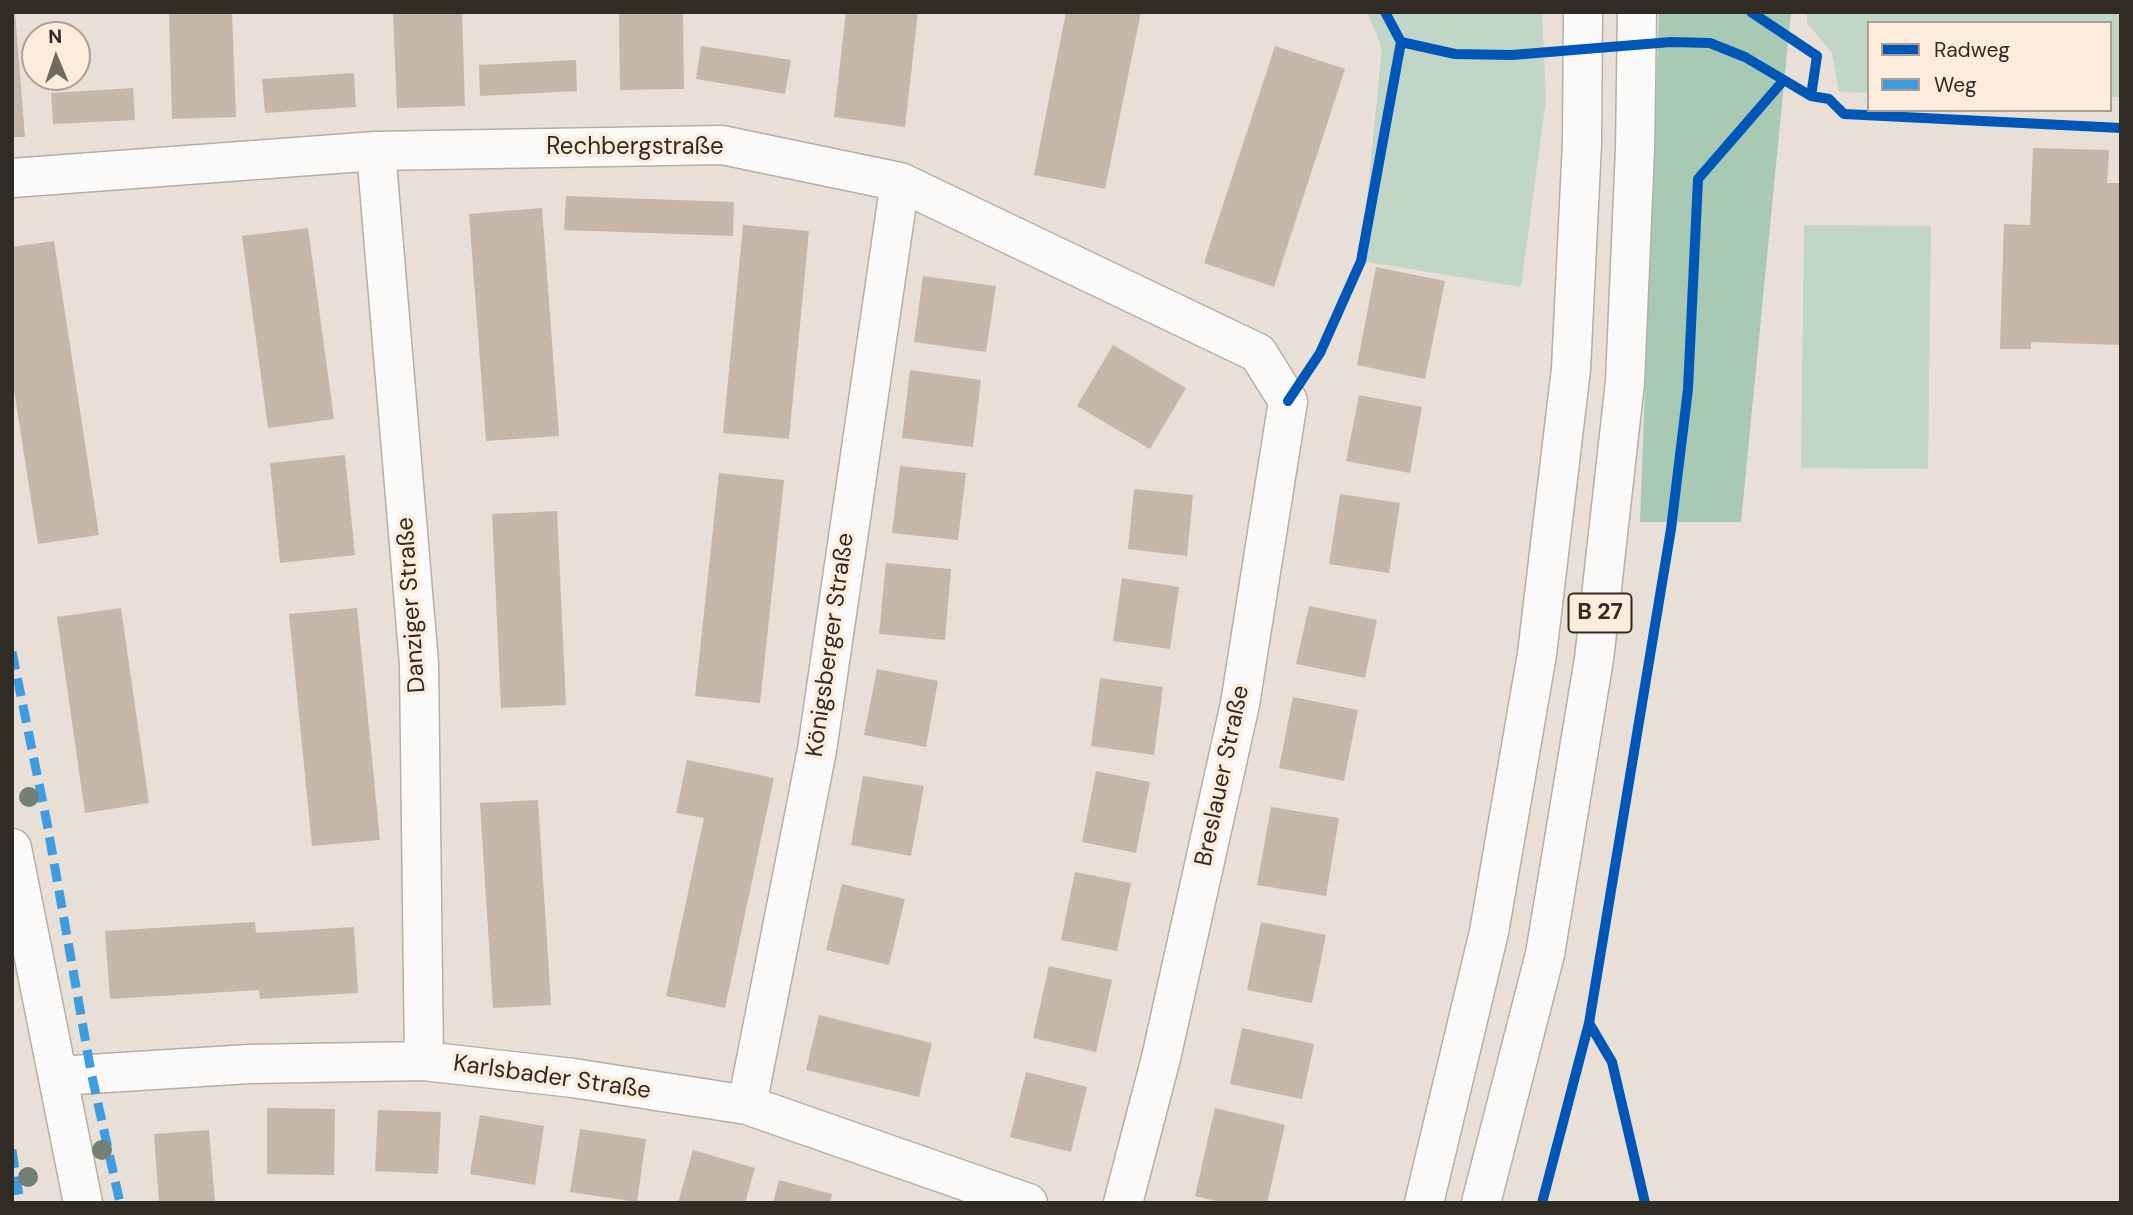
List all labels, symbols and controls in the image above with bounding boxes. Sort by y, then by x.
north arrow [21,21,91,91]
legend [1867,21,2112,112]
text: N [48,24,63,49]
text: Radweg [1934,36,2010,64]
text: Weg [1934,71,1977,99]
street label: Rechbergstraße [546,134,724,162]
street label: Danziger Straße [391,516,433,694]
street label: Königsberger Straße [801,531,861,759]
road number: B 27 [1568,594,1632,632]
street label: Breslauer Straße [1190,683,1256,869]
street label: Karlsbader Straße [451,1050,653,1106]

